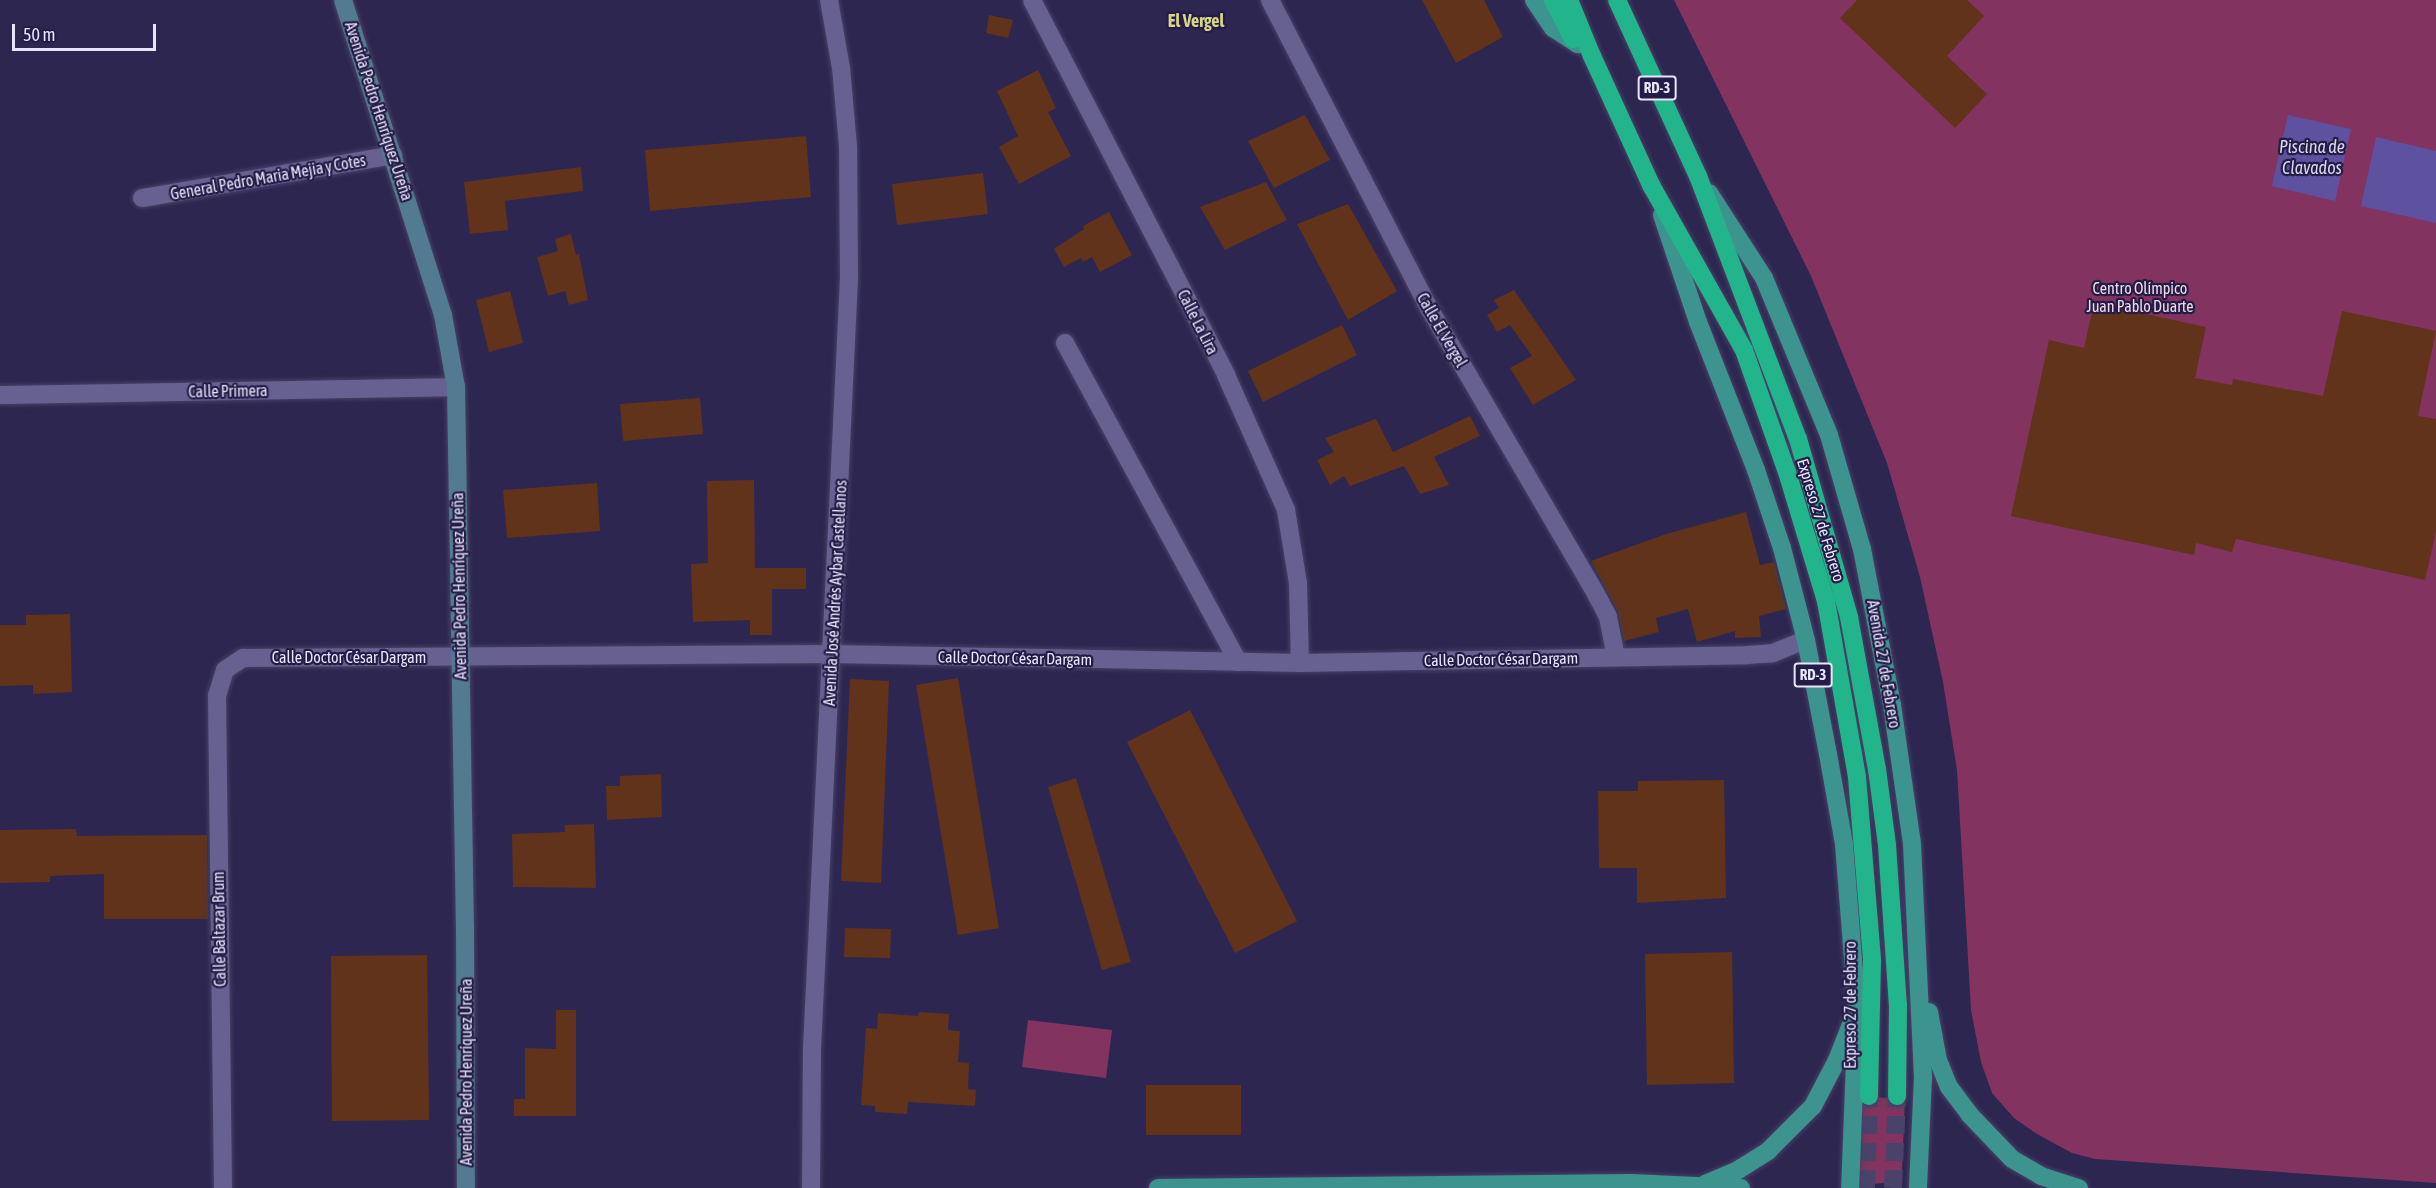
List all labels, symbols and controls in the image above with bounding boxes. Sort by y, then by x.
district label: El Vergel [1168,10,1224,32]
scale bar [15,12,159,50]
street label: Avenida Pedro Henríquez Ureña [341,19,417,203]
text: 50 m [23,24,55,45]
road number: RD-3 [1638,76,1676,100]
water label: Piscina de Clavados [2279,137,2345,180]
street label: General Pedro Maria Mejia y Cotes [169,150,367,204]
park label: Centro Olímpico Juan Pablo Duarte [2087,278,2193,316]
street label: Calle La Lira [1174,286,1222,358]
street label: Calle El Vergel [1413,289,1471,371]
street label: Calle Primera [188,381,268,401]
street label: Expreso 27 de Febrero [1793,456,1849,584]
street label: Avenida José Andrés Aybar Castellanos [819,480,851,706]
street label: Avenida Pedro Henríquez Ureña [448,492,470,680]
street label: Avenida 27 de Febrero [1863,598,1905,730]
street label: Calle Doctor César Dargam [272,647,426,667]
street label: Calle Doctor César Dargam [938,647,1092,669]
street label: Calle Doctor César Dargam [1424,648,1578,670]
road number: RD-3 [1794,663,1832,687]
street label: Calle Baltazar Brum [208,871,230,987]
street label: Expreso 27 de Febrero [1840,941,1860,1069]
street label: Avenida Pedro Henríquez Ureña [456,979,476,1165]

